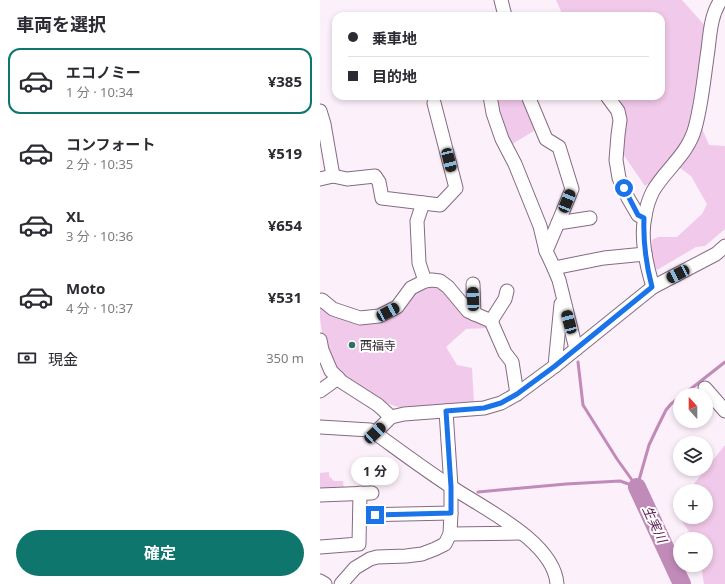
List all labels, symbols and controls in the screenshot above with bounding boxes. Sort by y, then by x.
text: 車両を選択 [16,12,106,36]
text: 乗車地 [372,28,417,48]
text: エコノミー [66,62,141,82]
icon: car [18,63,54,99]
text: 目的地 [372,66,417,86]
text: ¥385 [268,71,302,91]
text: 1 分 · 10:34 [66,83,133,101]
text: コンフォート [66,134,156,154]
icon: car [18,135,54,171]
text: ¥519 [268,143,302,163]
car [440,147,458,173]
text: 2 分 · 10:35 [66,155,133,173]
route start [615,179,633,197]
car [557,188,577,214]
text: XL [66,206,84,226]
icon: car [18,207,54,243]
text: ¥654 [268,215,302,235]
text: 3 分 · 10:36 [66,227,133,245]
car [665,263,691,285]
text: Moto [66,278,105,298]
icon: car [18,279,54,315]
text: ¥531 [268,287,302,307]
car [467,287,479,311]
text: 4 分 · 10:37 [66,299,133,317]
car [375,301,401,323]
car [560,309,578,335]
place label: 西福寺 [360,337,396,354]
marker: 西福寺 [347,340,357,350]
icon: cash [16,347,38,369]
text: 現金 [48,349,78,369]
text: 350 m [266,349,304,367]
north arrow [673,388,713,428]
map controls [673,388,713,572]
car [362,420,388,446]
button: layers [673,436,713,476]
callout: 1 分 [351,457,399,485]
text: 1 分 [363,462,387,480]
button: + [673,484,713,524]
water label: 生実川 [639,503,672,547]
route end [366,506,384,524]
button: 確定 [16,530,304,576]
button: − [673,532,713,572]

